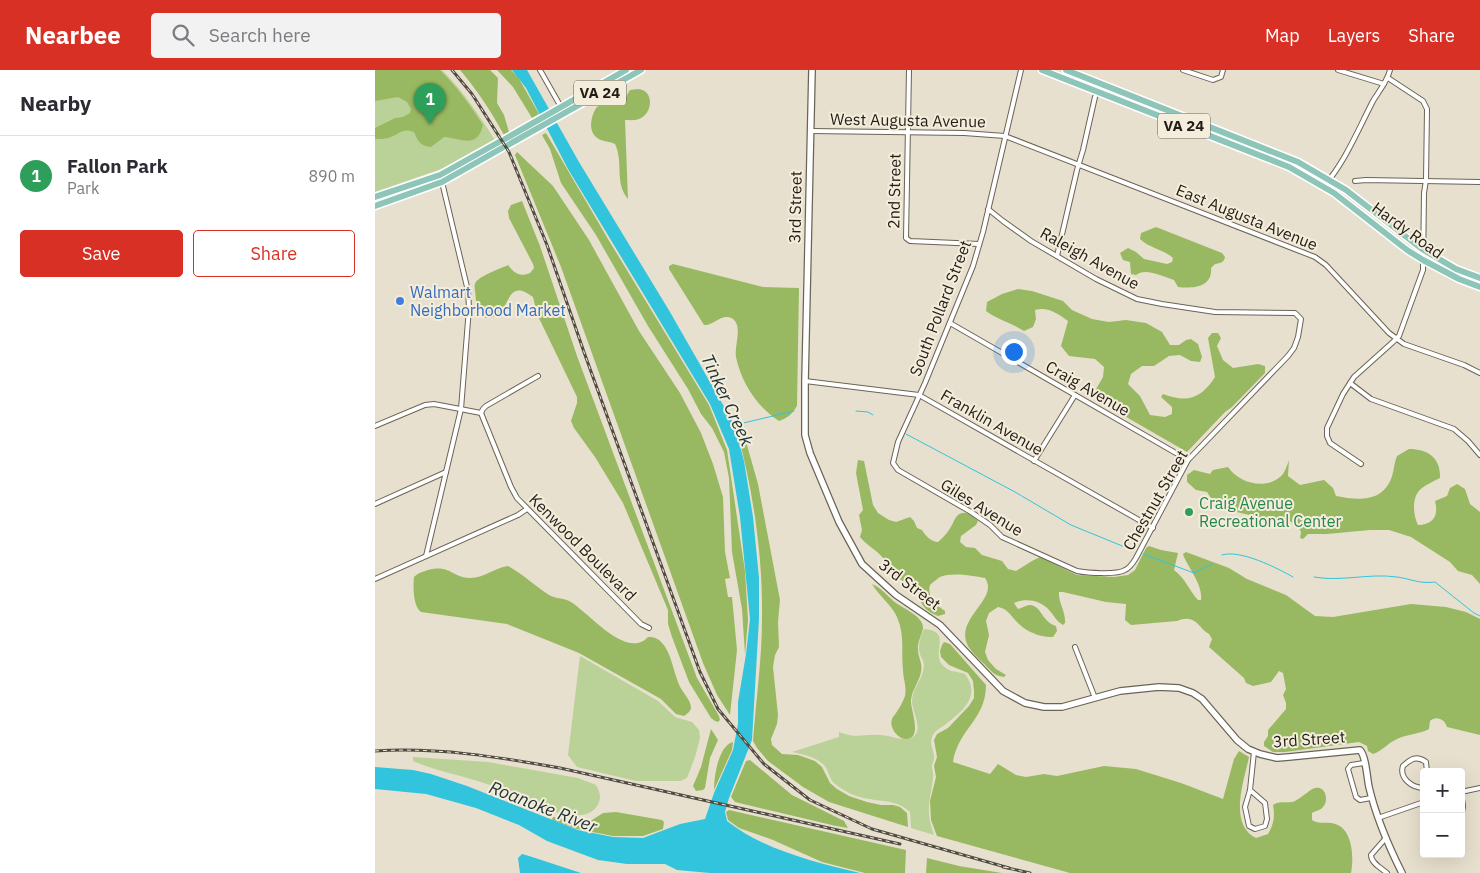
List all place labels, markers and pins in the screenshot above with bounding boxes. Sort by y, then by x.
pin: 1 [414,83,446,124]
place label: Walmart Neighborhood Market [410,282,566,320]
marker: Walmart Neighborhood Market [394,295,406,307]
place label: Craig Avenue Recreational Center [1199,493,1341,531]
marker: Craig Avenue Recreational Center [1183,506,1195,518]

